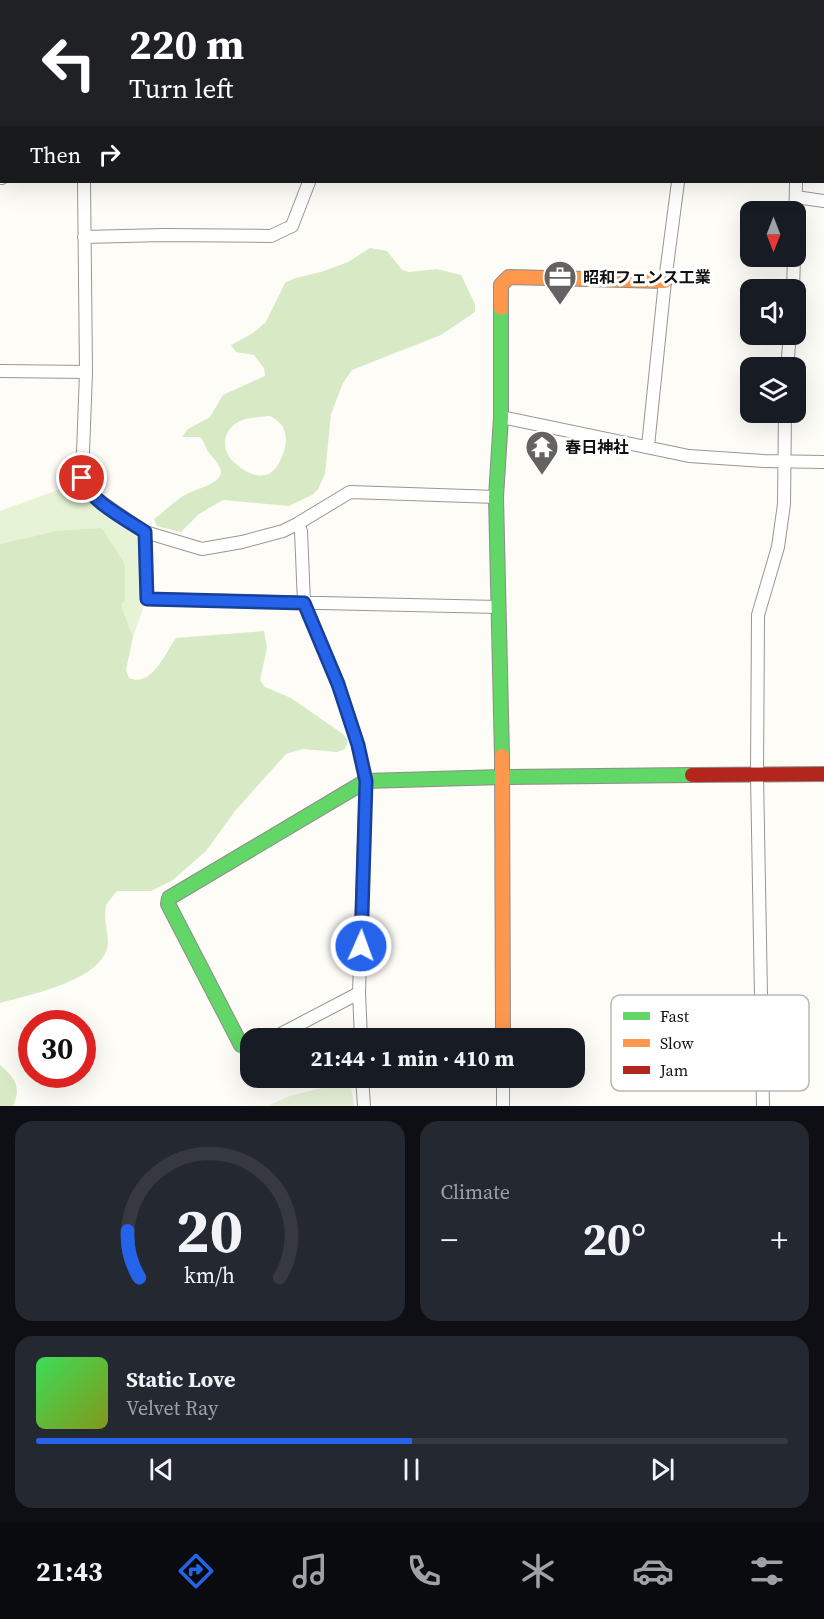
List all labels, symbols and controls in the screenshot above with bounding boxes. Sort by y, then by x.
text: 220 m [129,15,244,73]
icon: left [30,24,108,102]
text: Turn left [129,70,233,107]
icon: right [93,138,126,171]
text: Then [30,140,81,170]
north arrow [740,201,806,267]
map controls [740,201,806,423]
office icon: 昭和フェンス工業 [542,259,578,306]
place label: 昭和フェンス工業 [583,266,711,288]
button: sound [740,279,806,345]
button: layers [740,357,806,423]
temple icon: 春日神社 [524,429,560,476]
place label: 春日神社 [565,436,629,458]
pin [56,452,107,503]
icon: arrive [65,461,98,494]
position arrow [329,914,393,978]
legend [611,995,809,1091]
text: Fast [660,1005,690,1027]
speed limit sign: 30 [18,1010,96,1088]
text: Slow [660,1032,695,1054]
text: 21:44 · 1 min · 410 m [311,1043,514,1073]
text: Jam [659,1059,688,1081]
text: Climate [441,1178,510,1206]
text: 20 [176,1187,244,1273]
text: 20° [582,1208,646,1270]
text: − [441,1217,458,1262]
text: + [770,1217,788,1262]
text: km/h [184,1261,235,1290]
text: Static Love [126,1364,236,1394]
text: Velvet Ray [126,1394,218,1422]
icon: previous [145,1453,178,1486]
icon: pause [395,1453,428,1486]
icon: next [646,1453,679,1486]
icon: directions [175,1550,217,1592]
icon: music [289,1550,331,1592]
icon: phone [403,1550,445,1592]
icon: climate [517,1550,559,1592]
icon: car [632,1550,674,1592]
icon: filters [746,1550,788,1592]
text: 21:43 [36,1553,103,1590]

